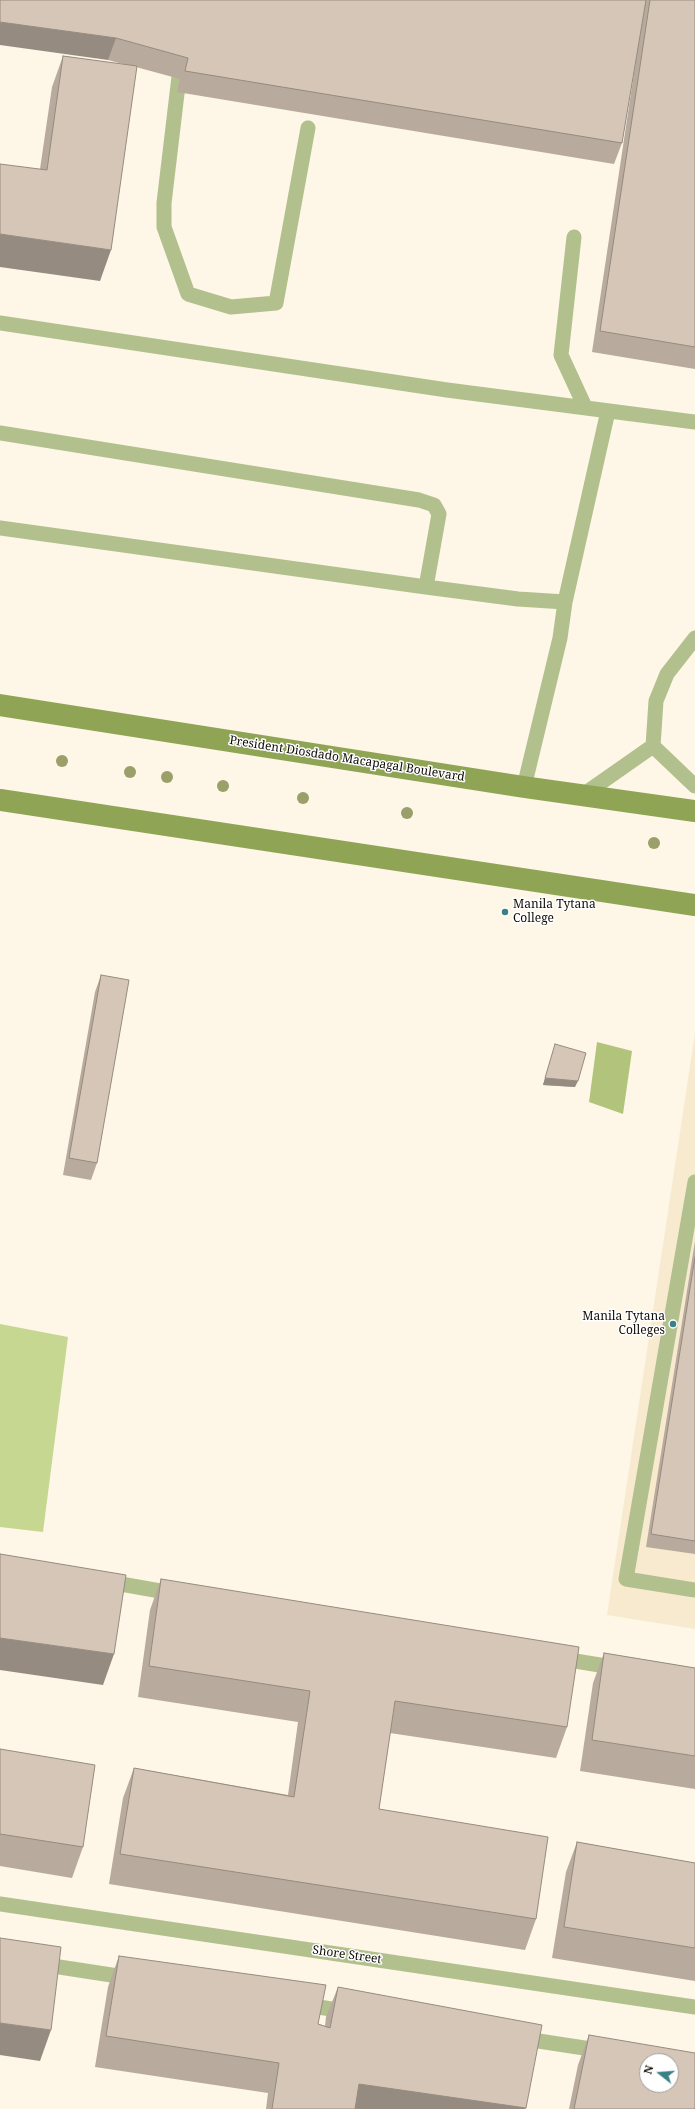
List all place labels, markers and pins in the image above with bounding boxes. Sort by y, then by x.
place label: Manila Tytana College [513,898,596,926]
marker: Manila Tytana College [500,907,510,917]
place label: Manila Tytana Colleges [582,1310,665,1338]
marker: Manila Tytana Colleges [668,1319,678,1329]

